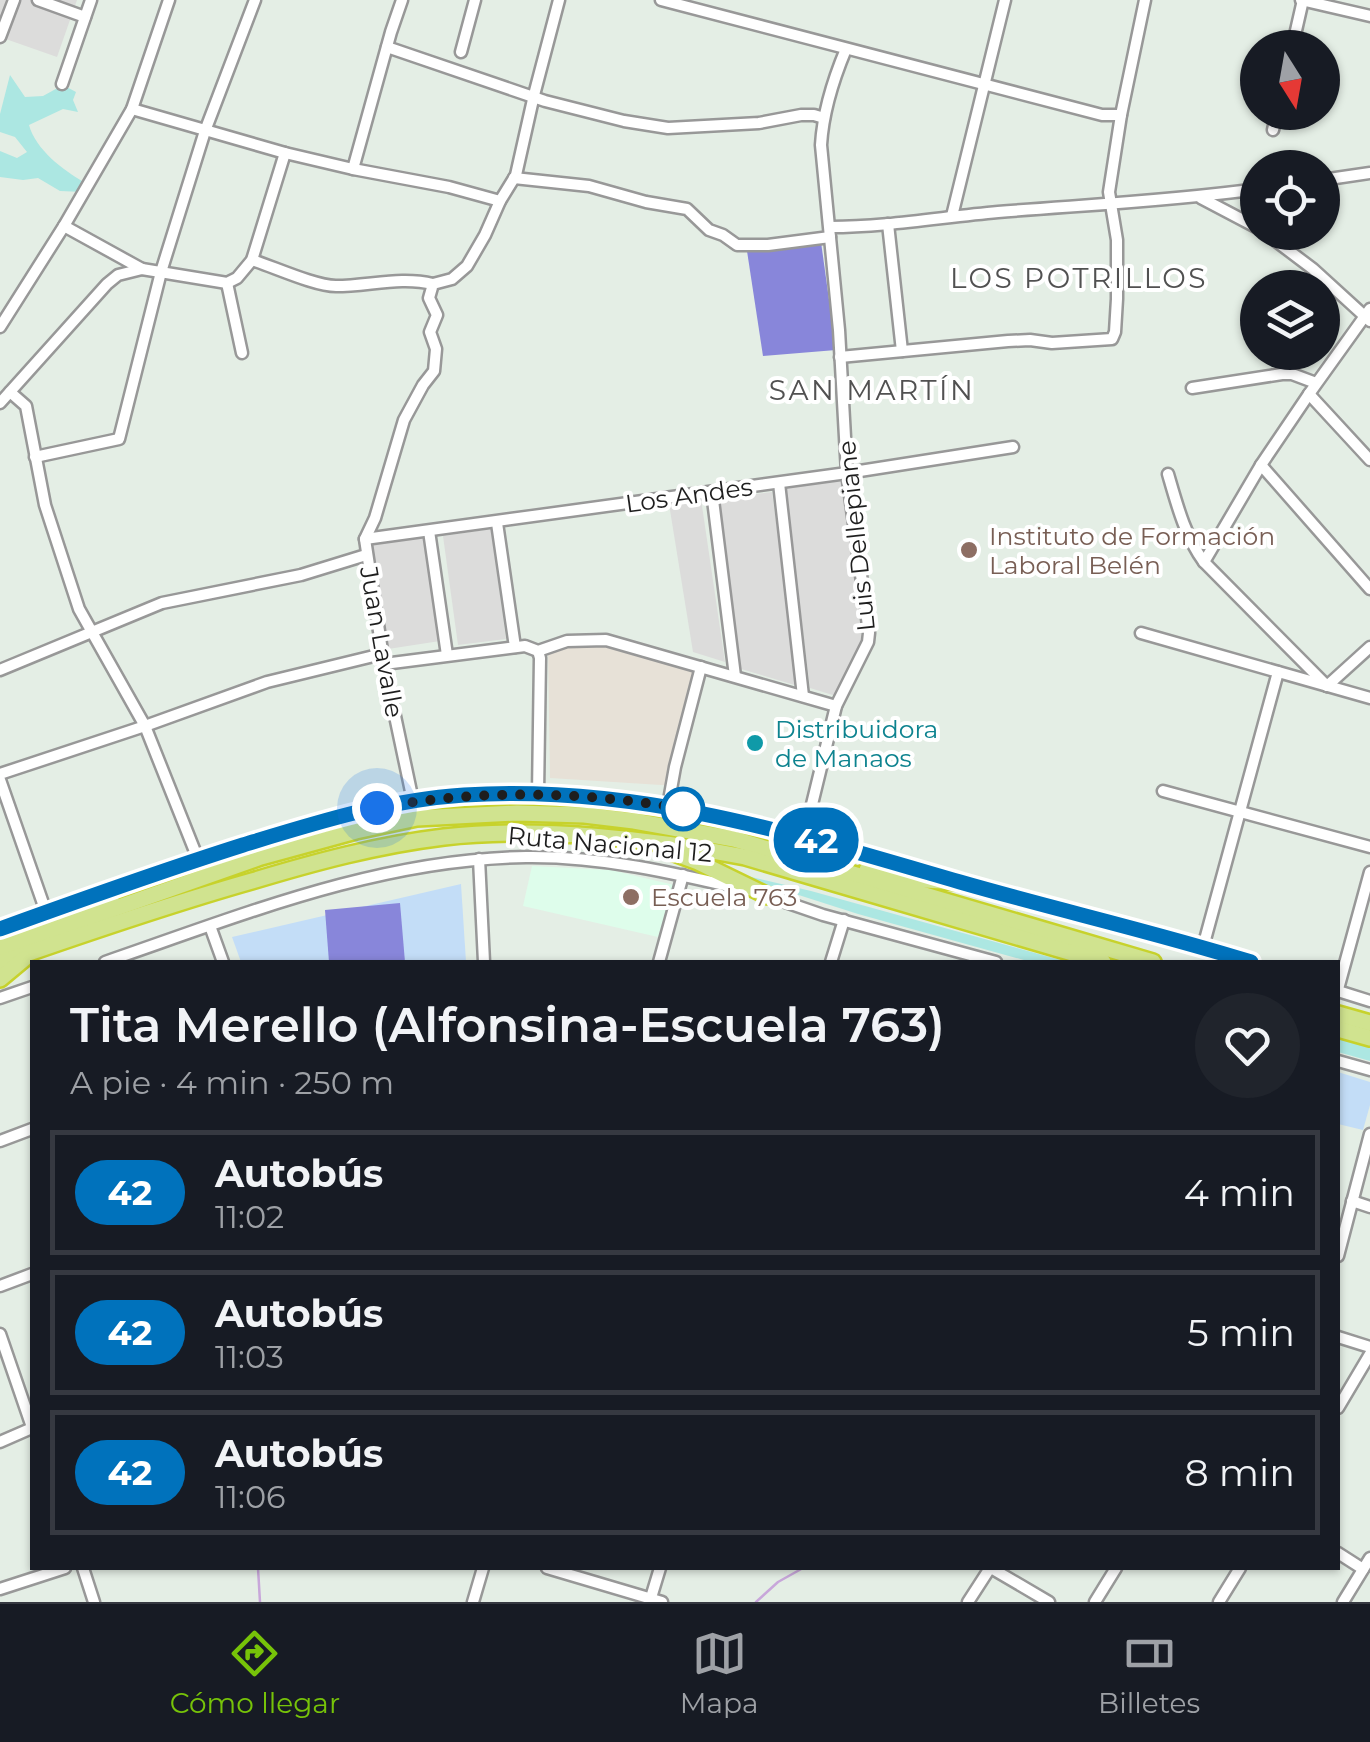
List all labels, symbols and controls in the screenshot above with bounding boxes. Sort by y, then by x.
north arrow [1240,30,1340,130]
map controls [1240,30,1340,370]
button: locate [1240,150,1340,250]
district label: LOS POTRILLOS [950,261,1208,295]
button: layers [1240,270,1340,370]
district label: SAN MARTÍN [769,373,975,407]
street label: Luis Dellepiane [831,439,881,633]
street label: Los Andes [624,471,754,519]
place label: Instituto de Formación Laboral Belén [989,521,1275,580]
marker: Instituto de Formación Laboral Belén [958,539,980,561]
street label: Juan Lavalle [354,563,410,720]
place label: Distribuidora de Manaos [775,714,938,773]
marker: Distribuidora de Manaos [744,732,766,754]
your location [352,783,402,833]
unlabelled marker [662,788,704,830]
line badge: 42 [771,808,861,872]
text: 42 [794,819,838,862]
street label: Ruta Nacional 12 [506,820,714,868]
place label: Escuela 763 [651,882,797,912]
marker: Escuela 763 [620,886,642,908]
button: heart [1195,993,1300,1098]
text: Tita Merello (Alfonsina-Escuela 763) [70,996,945,1054]
text: A pie · 4 min · 250 m [70,1063,394,1102]
text: Autobús [215,1150,383,1197]
text: 4 min [1184,1169,1295,1216]
text: 42 [108,1171,152,1214]
text: 11:02 [215,1197,284,1236]
text: Autobús [215,1290,383,1337]
text: 5 min [1187,1309,1295,1356]
text: 42 [108,1311,152,1354]
text: 11:03 [215,1337,284,1376]
text: Autobús [215,1430,383,1477]
text: 8 min [1185,1449,1295,1496]
text: 42 [108,1451,152,1494]
text: 11:06 [215,1477,286,1516]
tab: Cómo llegar [170,1626,340,1720]
tab: Mapa [680,1626,758,1720]
tab: Billetes [1098,1626,1200,1720]

